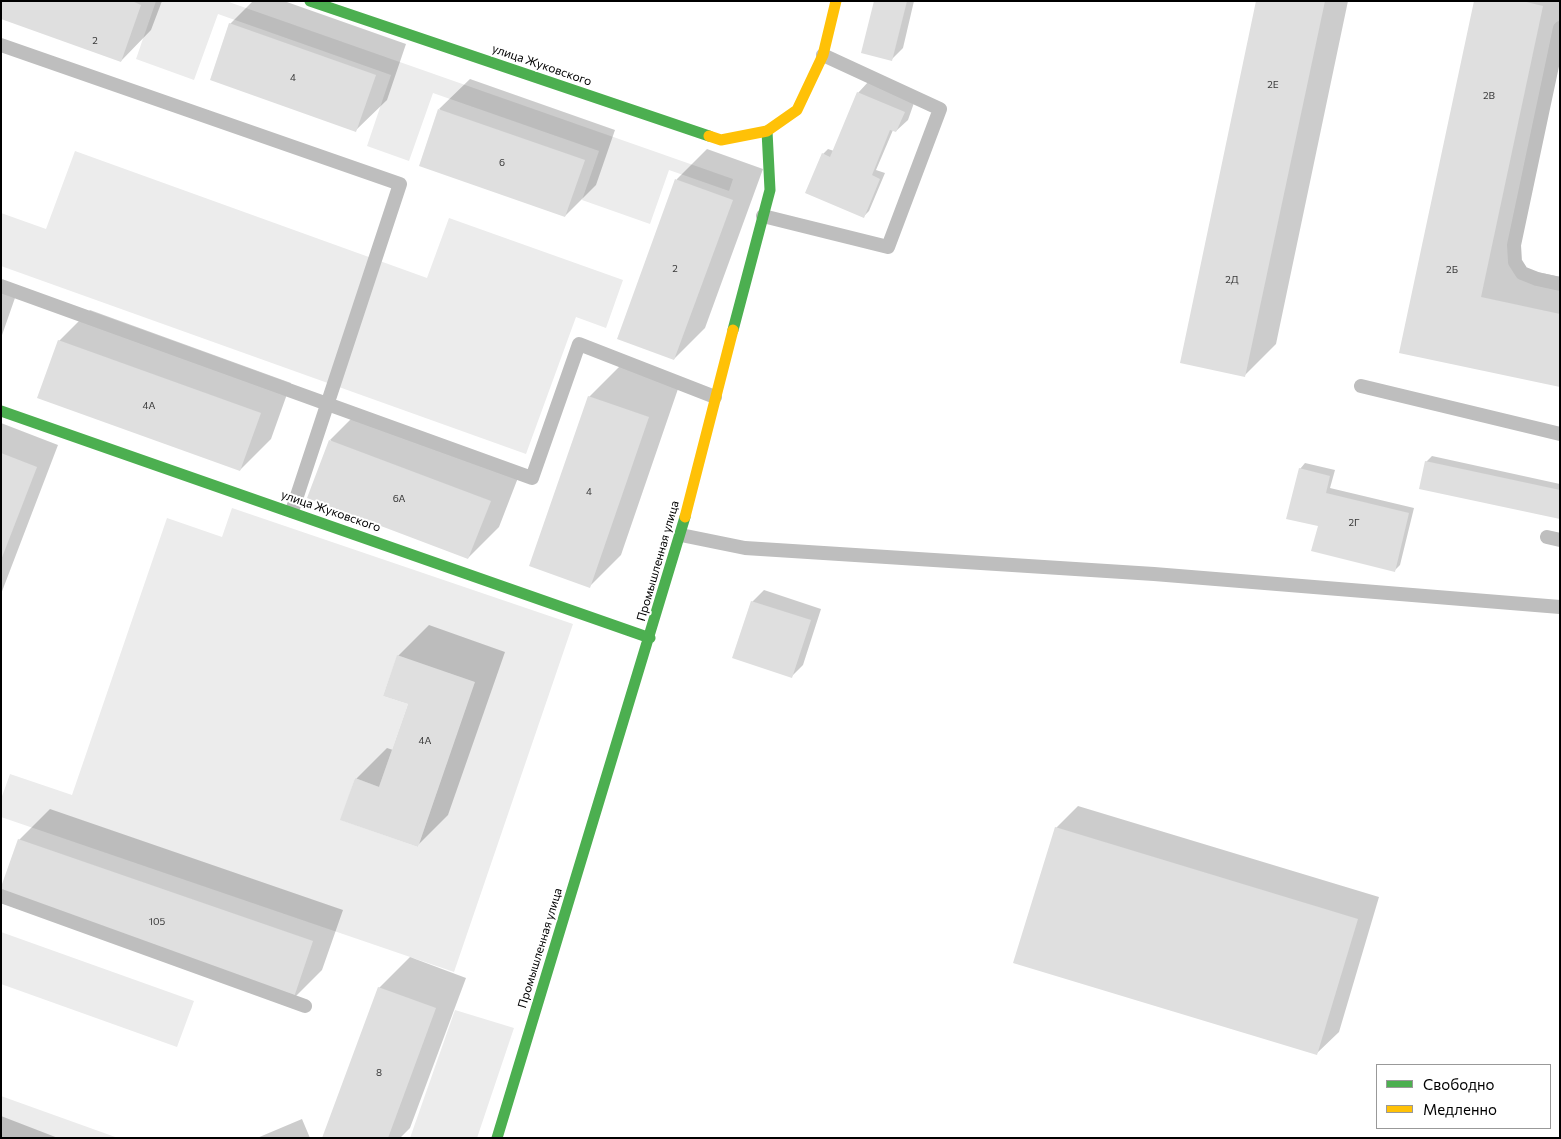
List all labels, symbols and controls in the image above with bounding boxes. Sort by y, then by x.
house number: 2 [92,35,98,47]
street label: улица Жуковского [490,41,594,89]
house number: 4 [290,72,296,84]
house number: 2Е [1267,79,1279,91]
house number: 2В [1483,90,1495,102]
house number: 6 [499,157,505,169]
house number: 2 [672,263,678,275]
house number: 2Б [1446,264,1458,276]
house number: 2Д [1225,274,1239,286]
house number: 4А [143,400,155,412]
house number: 4 [586,486,592,498]
street label: улица Жуковского [279,487,383,535]
house number: 6А [393,493,405,505]
street label: Промышленная улица [634,499,682,623]
house number: 2Г [1348,517,1360,529]
house number: 4А [419,735,431,747]
street label: Промышленная улица [515,886,565,1010]
house number: 105 [149,916,165,928]
legend [1376,1064,1551,1129]
house number: 8 [376,1067,382,1079]
text: Свободно [1423,1075,1494,1093]
text: Медленно [1423,1100,1497,1118]

